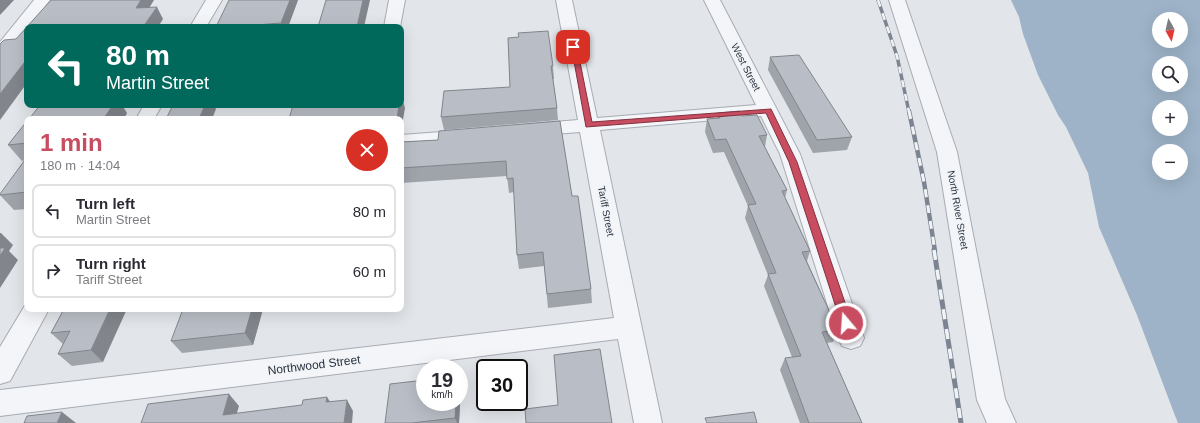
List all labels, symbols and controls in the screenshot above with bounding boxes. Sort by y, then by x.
north arrow [1152,12,1188,48]
map controls [1152,12,1188,180]
pin [556,30,590,64]
icon: arrive [562,36,584,58]
icon: left [40,40,92,92]
text: 80 m [106,40,170,71]
street label: West Street [729,41,763,93]
button: search [1152,56,1188,92]
text: Martin Street [106,73,209,93]
button: + [1152,100,1188,136]
text: 1 min [40,129,103,156]
button: close [346,129,388,171]
button: − [1152,144,1188,180]
text: 180 m · 14:04 [40,158,120,173]
street label: North River Street [946,170,970,251]
street label: Tariff Street [596,185,616,237]
text: Turn left [76,195,135,212]
icon: left [42,200,64,222]
text: 80 m [353,203,386,220]
text: Martin Street [76,212,150,227]
text: Turn right [76,255,146,272]
icon: right [42,260,64,282]
text: 60 m [353,263,386,280]
text: Tariff Street [76,272,142,287]
position arrow [825,302,867,344]
street label: Northwood Street [267,352,362,378]
speed limit sign: 30 [476,359,528,411]
text: 19 [431,369,453,391]
text: km/h [431,389,453,400]

